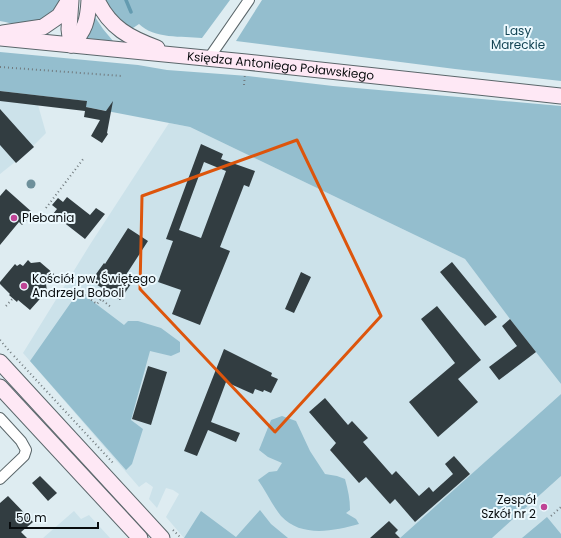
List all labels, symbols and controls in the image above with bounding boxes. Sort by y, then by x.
park label: Lasy Mareckie [491,22,545,53]
street label: Księdza Antoniego Poławskiego [186,47,375,84]
place label: Plebania [22,209,74,226]
marker: Plebania [9,213,19,223]
place label: Kościół pw. Świętego Andrzeja Boboli [32,270,156,301]
marker: Kościół pw. Świętego Andrzeja Boboli [19,281,29,291]
place label: Zespół Szkół nr 2 [481,491,536,522]
marker: Zespół Szkół nr 2 [539,502,549,512]
scale bar [10,504,98,530]
text: 50 m [16,509,47,526]

